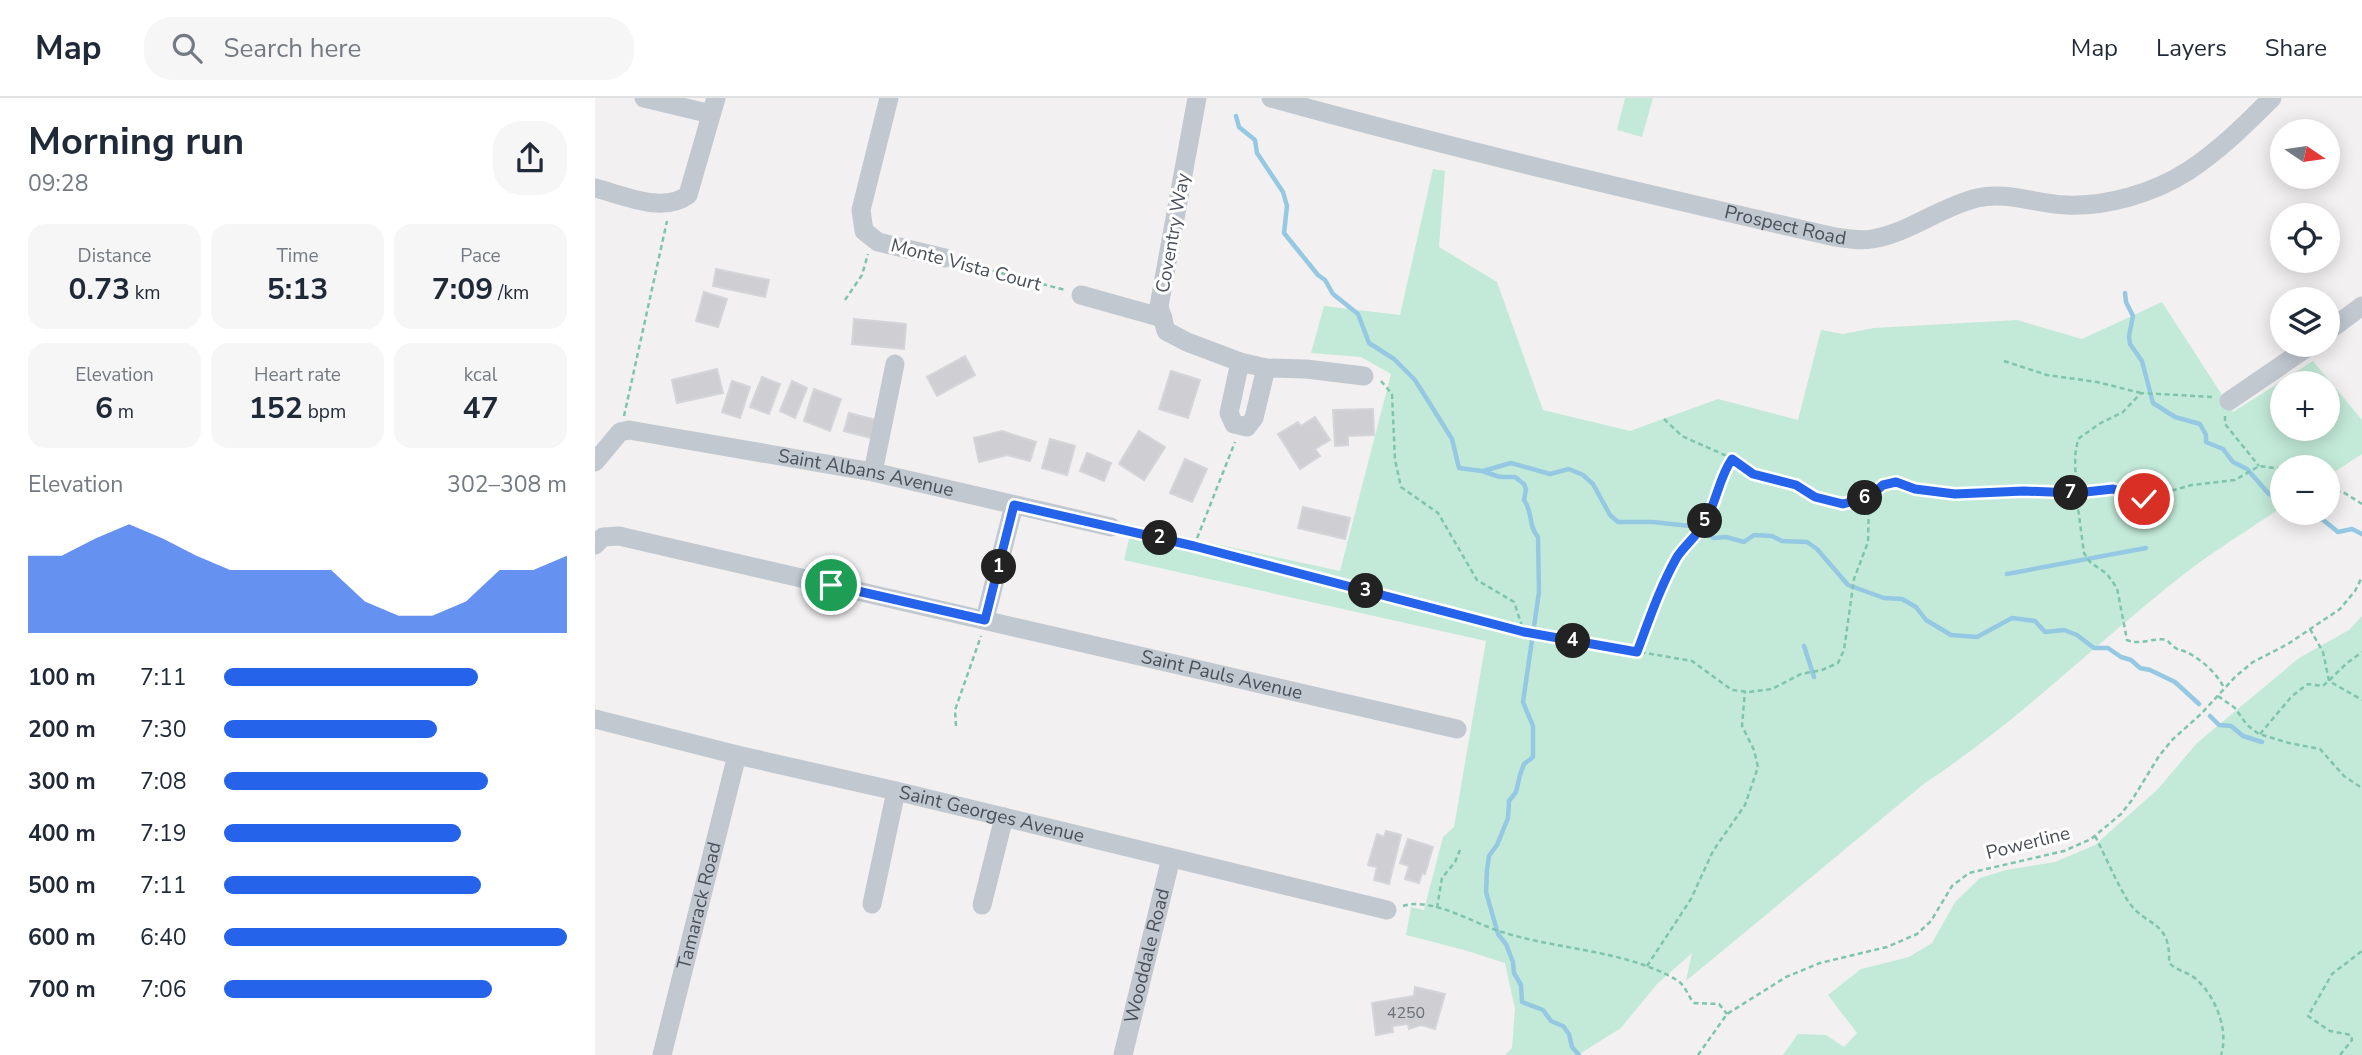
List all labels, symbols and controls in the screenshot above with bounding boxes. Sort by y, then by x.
search box [144,17,634,80]
text: Map [35,26,102,71]
icon: search [168,29,206,67]
text: Search here [224,31,361,66]
text: Map [2071,32,2118,64]
text: Layers [2156,32,2227,64]
text: Share [2265,32,2327,64]
text: Morning run [28,116,244,167]
north arrow [2270,119,2340,189]
map controls [2270,119,2340,525]
button: share [493,121,567,195]
text: 09:28 [28,168,88,199]
street label: Coventry Way [1150,171,1196,295]
street label: Prospect Road [1722,199,1848,252]
button: locate [2270,203,2340,273]
street label: Monte Vista Court [888,232,1044,298]
text: Distance [78,243,151,269]
text: Time [276,243,319,269]
text: Pace [460,243,501,269]
text: 0.73 [68,269,130,310]
text: 5:13 [267,269,328,310]
text: 7:09 [432,269,493,310]
text: km [130,280,161,306]
text: /km [493,280,529,306]
button: layers [2270,287,2340,357]
text: Elevation [75,362,154,388]
text: Heart rate [254,362,341,388]
text: kcal [464,362,497,388]
button: + [2270,371,2340,441]
text: 6 [95,388,113,429]
text: 152 [249,388,303,429]
text: 47 [463,388,499,429]
text: m [113,399,134,425]
text: bpm [303,399,346,425]
street label: Saint Albans Avenue [776,443,956,503]
button: − [2270,455,2340,525]
text: Elevation [28,469,123,500]
text: 302–308 m [447,469,567,500]
pin [2114,469,2174,529]
pin: 7 [2053,476,2089,510]
text: 7 [2065,479,2076,505]
pin: 6 [1847,480,1883,516]
icon: check [2125,480,2163,518]
text: 6 [1859,484,1870,510]
pin: 5 [1687,504,1723,538]
text: 5 [1699,507,1710,533]
pin: 2 [1143,520,1177,556]
text: 2 [1154,524,1165,550]
pin: 1 [981,550,1017,584]
text: 1 [993,553,1004,579]
pin [801,555,861,615]
icon: arrive [812,566,850,604]
pin: 3 [1349,574,1383,608]
text: 3 [1360,577,1371,603]
pin: 4 [1555,624,1591,658]
text: 4 [1567,627,1578,653]
street label: Saint Pauls Avenue [1138,644,1305,706]
text: 100 m [28,662,96,693]
text: 7:11 [140,662,187,693]
text: 200 m [28,714,96,745]
text: 7:30 [140,714,187,745]
text: 300 m [28,766,96,797]
text: 7:08 [140,766,187,797]
street label: Saint Georges Avenue [896,779,1087,849]
text: 400 m [28,818,96,849]
text: 7:19 [140,818,187,849]
street label: Powerline [1983,820,2073,866]
street label: Tamarack Road [671,839,728,972]
text: 500 m [28,870,96,901]
text: 7:11 [140,870,187,901]
street label: Wooddale Road [1118,886,1176,1026]
text: 600 m [28,922,96,953]
text: 6:40 [140,922,187,953]
text: 700 m [28,974,96,1005]
text: 7:06 [140,974,187,1005]
house number: 4250 [1387,1002,1425,1024]

